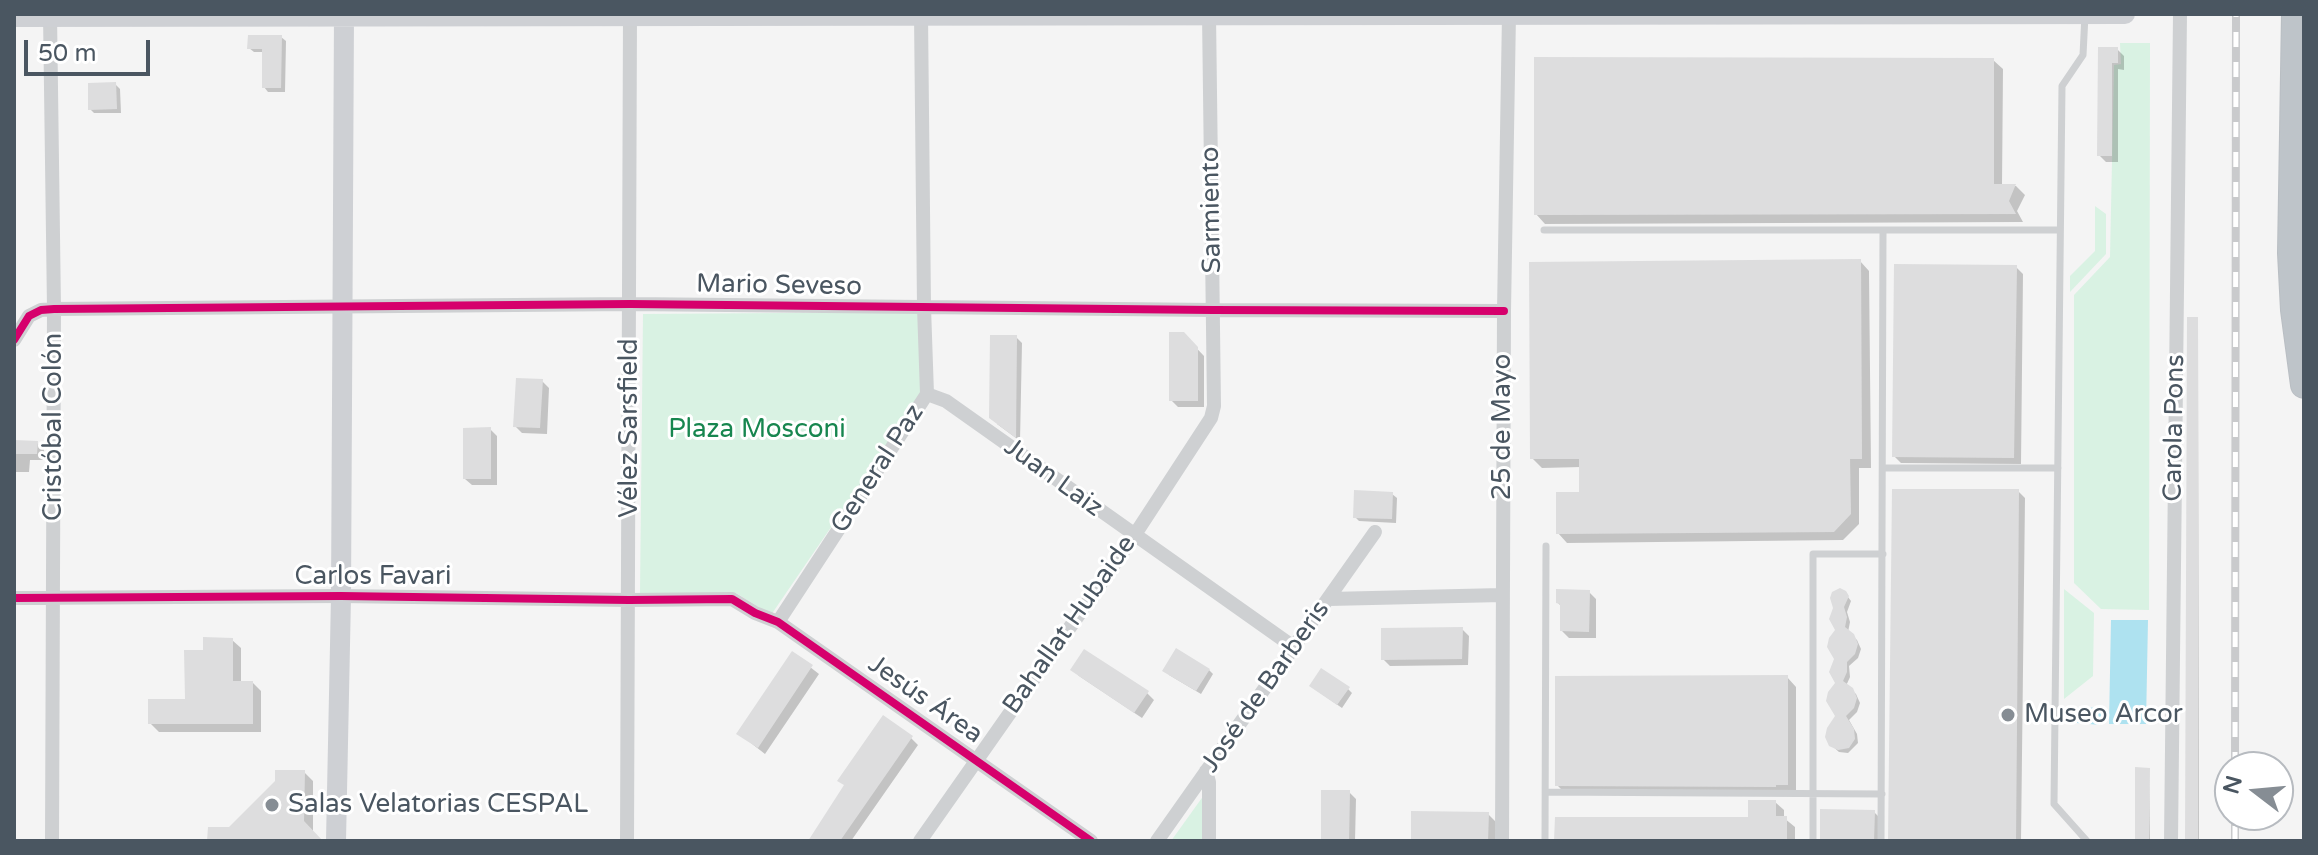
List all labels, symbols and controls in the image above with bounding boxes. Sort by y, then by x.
scale bar [28,24,154,74]
text: 50 m [38,39,96,68]
street label: Sarmiento [1195,146,1229,274]
street label: Mario Seveso [696,269,862,303]
street label: Cristóbal Colón [38,333,70,521]
street label: Vélez Sarsfield [614,338,646,518]
street label: 25 de Mayo [1487,354,1519,500]
street label: Carola Pons [2158,354,2192,502]
street label: General Paz [825,399,931,539]
park label: Plaza Mosconi [668,414,846,446]
street label: Juan Laiz [998,432,1108,524]
street label: Bahallat Hubaide [997,530,1143,720]
street label: Carlos Favari [294,561,452,593]
street label: José de Barberis [1195,595,1337,779]
street label: Jesús Área [862,649,988,751]
place label: Museo Arcor [2024,699,2183,731]
marker: Museo Arcor [1999,706,2017,724]
north arrow [2214,751,2294,831]
text: N [2218,773,2248,797]
place label: Salas Velatorias CESPAL [288,789,588,821]
marker: Salas Velatorias CESPAL [263,796,281,814]

